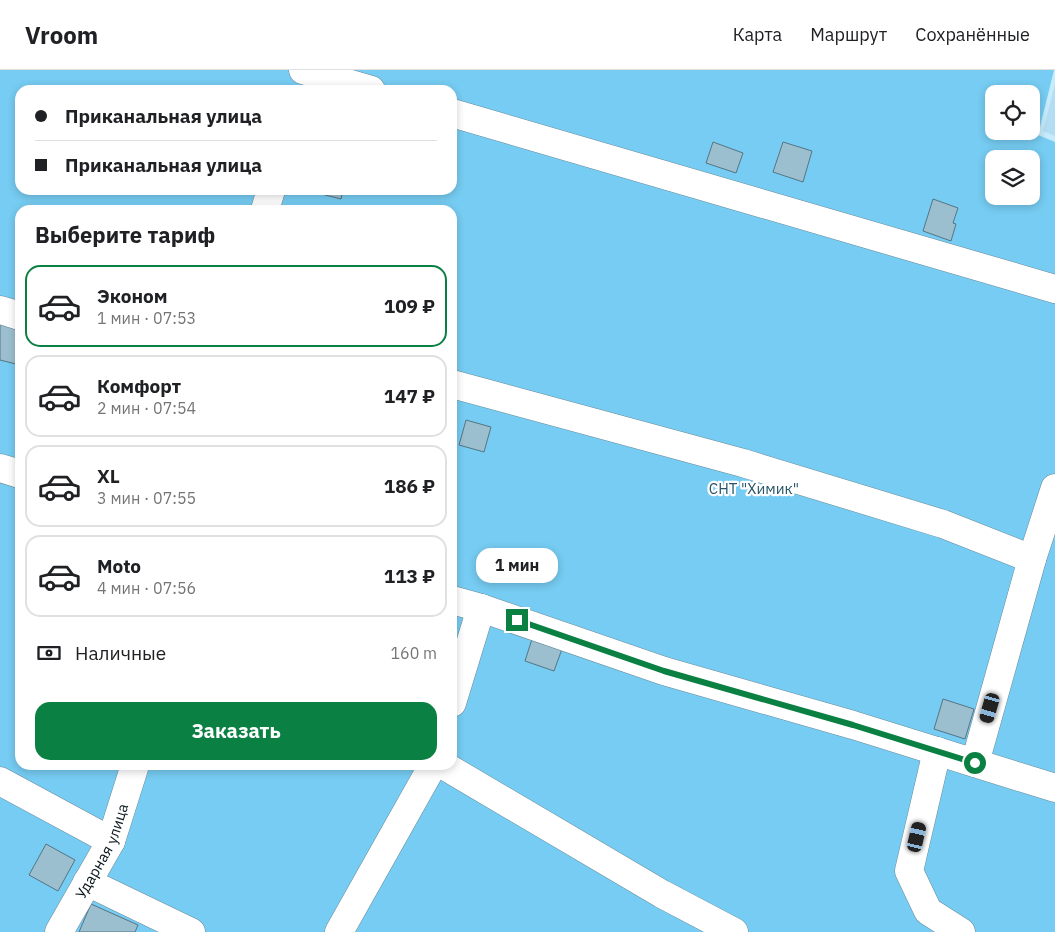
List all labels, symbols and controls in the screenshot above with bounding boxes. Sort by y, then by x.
text: Vroom [25,19,98,51]
text: Карта [733,23,782,46]
text: Маршрут [810,23,887,46]
text: Сохранённые [915,23,1030,46]
map controls [985,85,1040,205]
button: locate [985,85,1040,140]
text: Приканальная улица [65,104,262,128]
button: layers [985,150,1040,205]
text: Приканальная улица [65,153,262,177]
text: Выберите тариф [35,220,215,249]
icon: car [37,284,82,329]
text: Эконом [97,284,168,308]
text: 109 ₽ [384,294,435,318]
text: 1 мин · 07:53 [97,308,196,328]
icon: car [37,374,82,419]
text: Комфорт [97,374,181,398]
text: 147 ₽ [384,384,435,408]
text: 2 мин · 07:54 [97,398,196,418]
icon: car [37,464,82,509]
text: XL [97,464,120,488]
text: 186 ₽ [384,474,435,498]
park label: СНТ "Химик" [709,479,799,498]
text: 3 мин · 07:55 [97,488,196,508]
callout: 1 мин [476,548,558,582]
icon: car [37,554,82,599]
text: Moto [97,554,141,578]
text: 1 мин [495,555,539,575]
text: 113 ₽ [384,564,435,588]
text: 4 мин · 07:56 [97,578,196,598]
route end [506,609,528,631]
icon: cash [35,639,63,667]
text: Наличные [75,641,166,665]
text: 160 m [390,643,437,663]
car [978,692,1001,724]
button: Заказать [35,702,437,760]
route start [964,752,986,774]
street label: Ударная улица [71,801,132,902]
car [906,821,927,853]

